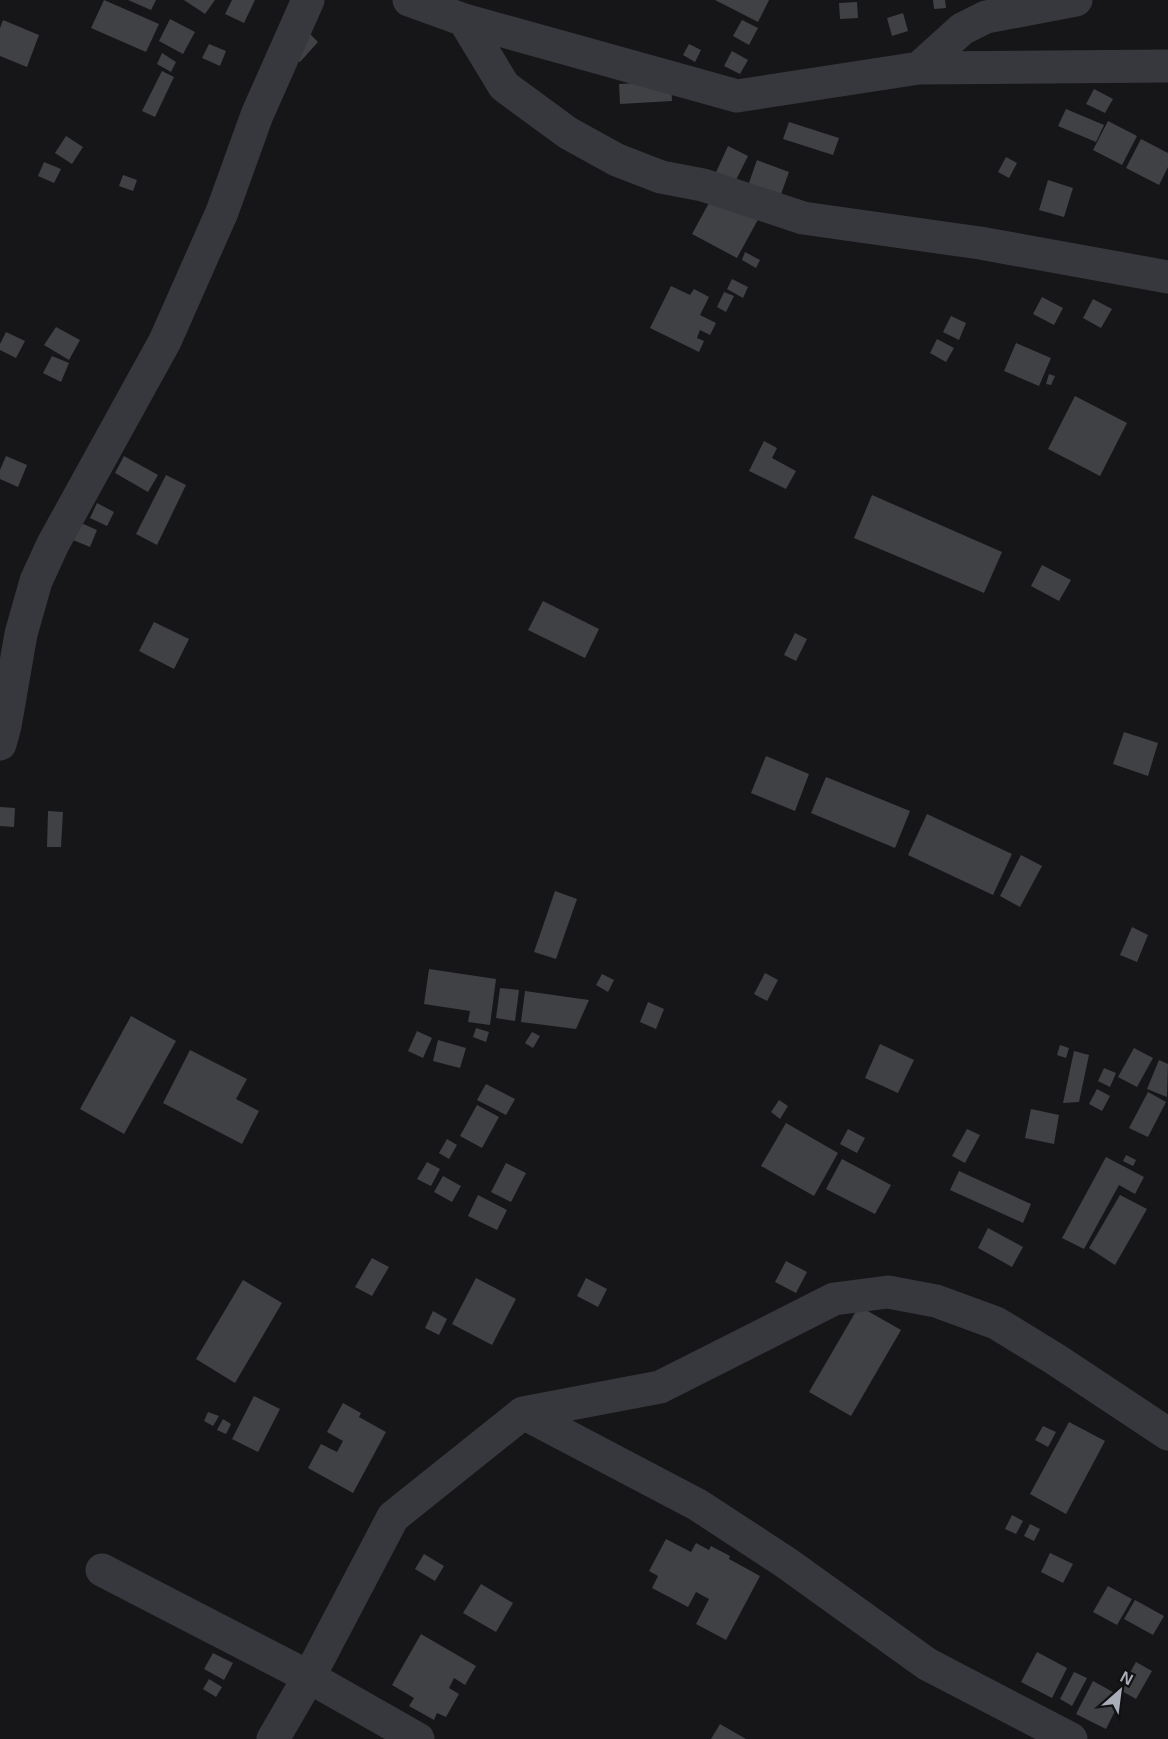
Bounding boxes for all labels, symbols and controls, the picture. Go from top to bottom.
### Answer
north arrow [1090,1661,1150,1721]
text: N [1118,1668,1136,1688]

